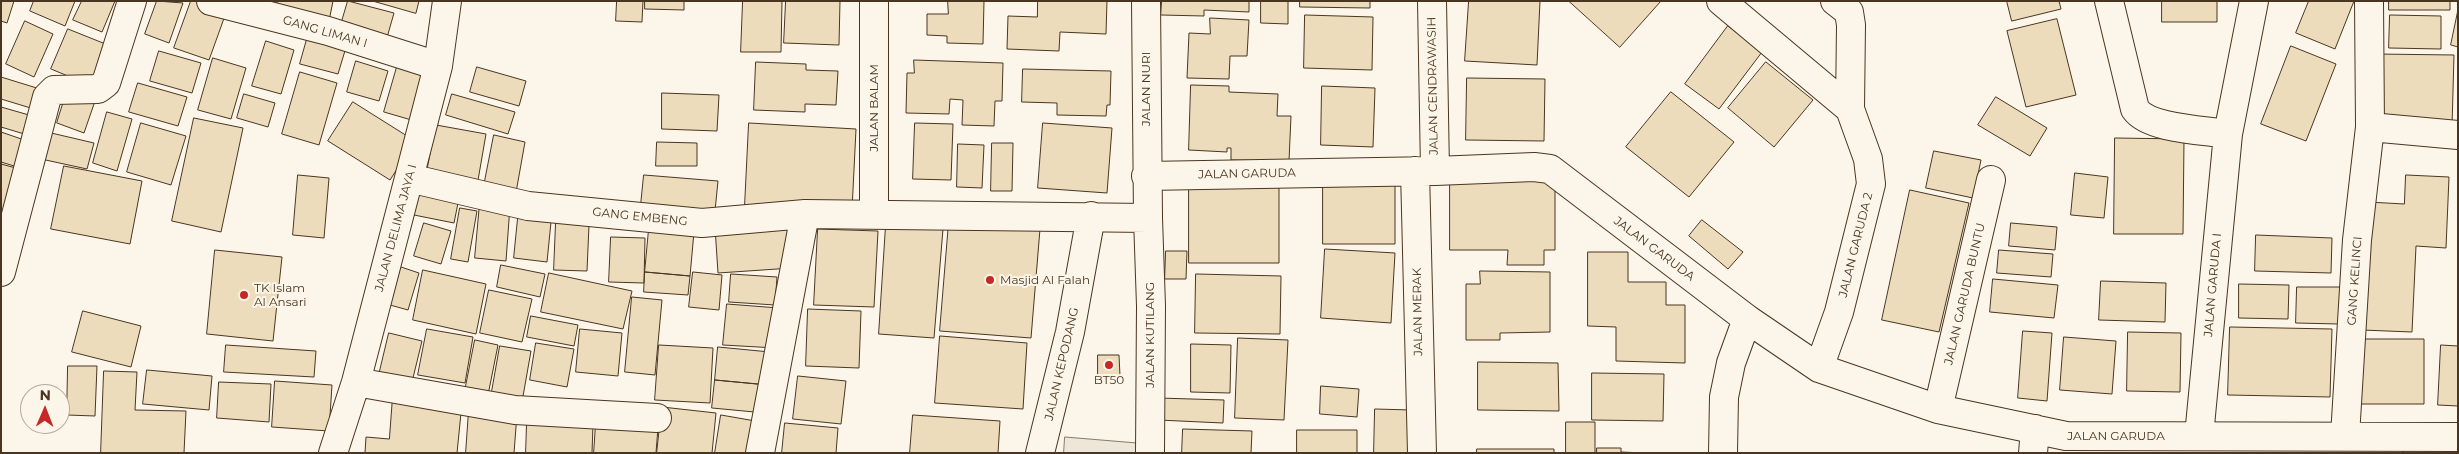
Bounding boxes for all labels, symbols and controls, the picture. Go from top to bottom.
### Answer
street label: GANG LIMAN I [281,13,369,51]
street label: JALAN CENDRAWASIH [1425,17,1441,155]
street label: JALAN NURI [1139,52,1153,126]
street label: JALAN BALAM [867,64,881,152]
street label: JALAN DELIMA JAYA I [372,163,420,293]
street label: JALAN GARUDA [1198,166,1296,182]
street label: JALAN GARUDA 2 [1836,191,1876,299]
street label: GANG EMBENG [592,205,688,229]
street label: JALAN GARUDA [1611,214,1697,284]
street label: JALAN GARUDA BUNTU [1942,222,1988,366]
street label: JALAN GARUDA I [2201,232,2225,338]
street label: GANG KELINCI [2345,236,2365,326]
street label: JALAN MERAK [1410,268,1426,356]
place label: Masjid Al Falah [1000,273,1090,287]
marker: Masjid Al Falah [984,274,996,286]
place label: TK Islam Al Ansari [254,281,307,309]
street label: JALAN KUTILANG [1143,282,1157,388]
marker: TK Islam Al Ansari [238,289,250,301]
street label: JALAN KEPODANG [1042,306,1082,422]
marker: BT50 [1103,359,1115,371]
place label: BT50 [1094,373,1124,387]
north arrow [20,384,70,434]
text: N [39,386,51,404]
street label: JALAN GARUDA [2067,429,2165,443]

